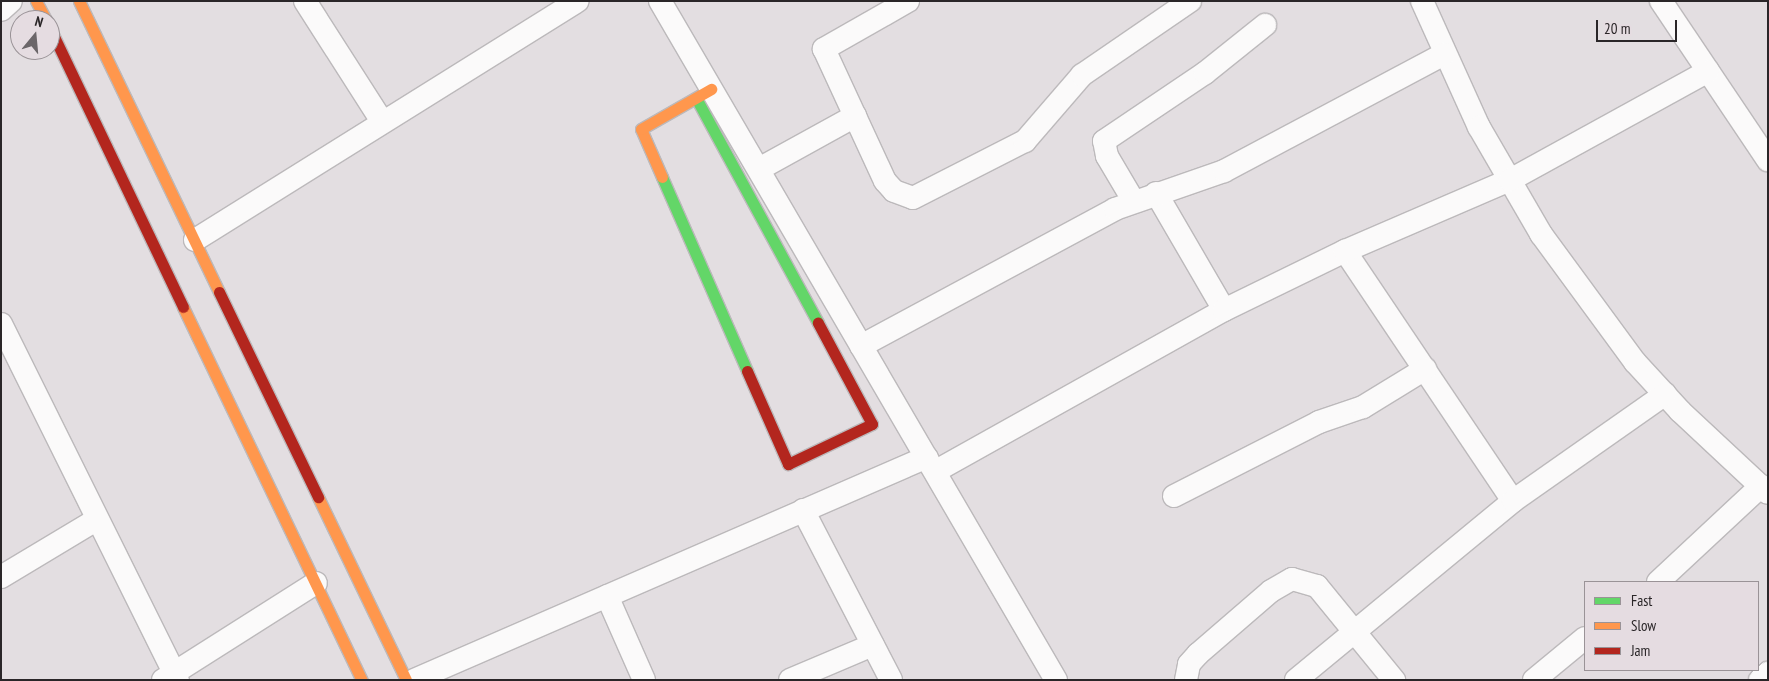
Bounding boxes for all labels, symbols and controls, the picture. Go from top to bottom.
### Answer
north arrow [10,10,60,60]
scale bar [1599,10,1680,42]
text: N [33,12,45,31]
text: 20 m [1604,19,1630,38]
legend [1584,581,1759,671]
text: Fast [1631,591,1652,610]
text: Slow [1631,616,1656,635]
text: Jam [1631,641,1650,660]

